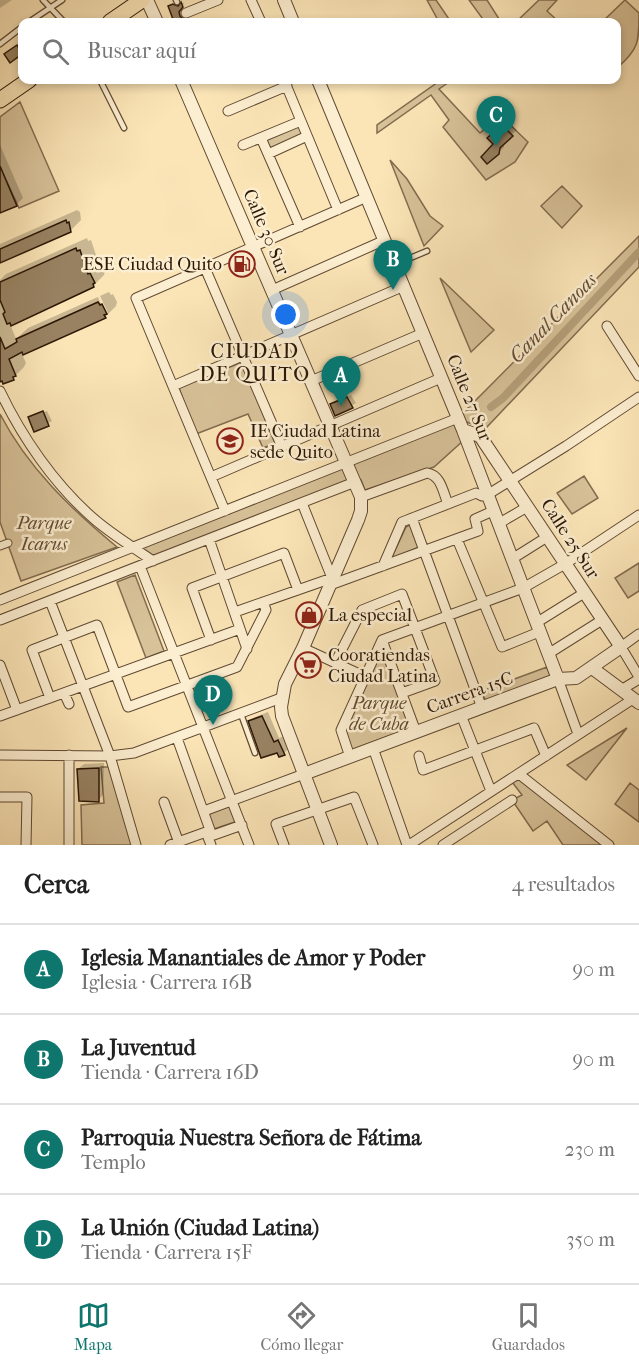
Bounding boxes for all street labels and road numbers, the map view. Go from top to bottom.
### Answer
street label: Calle 30 Sur [239,186,294,278]
street label: Calle 27 Sur [442,351,496,445]
street label: Calle 25 Sur [536,495,604,583]
street label: Carrera 15C [424,668,516,718]

